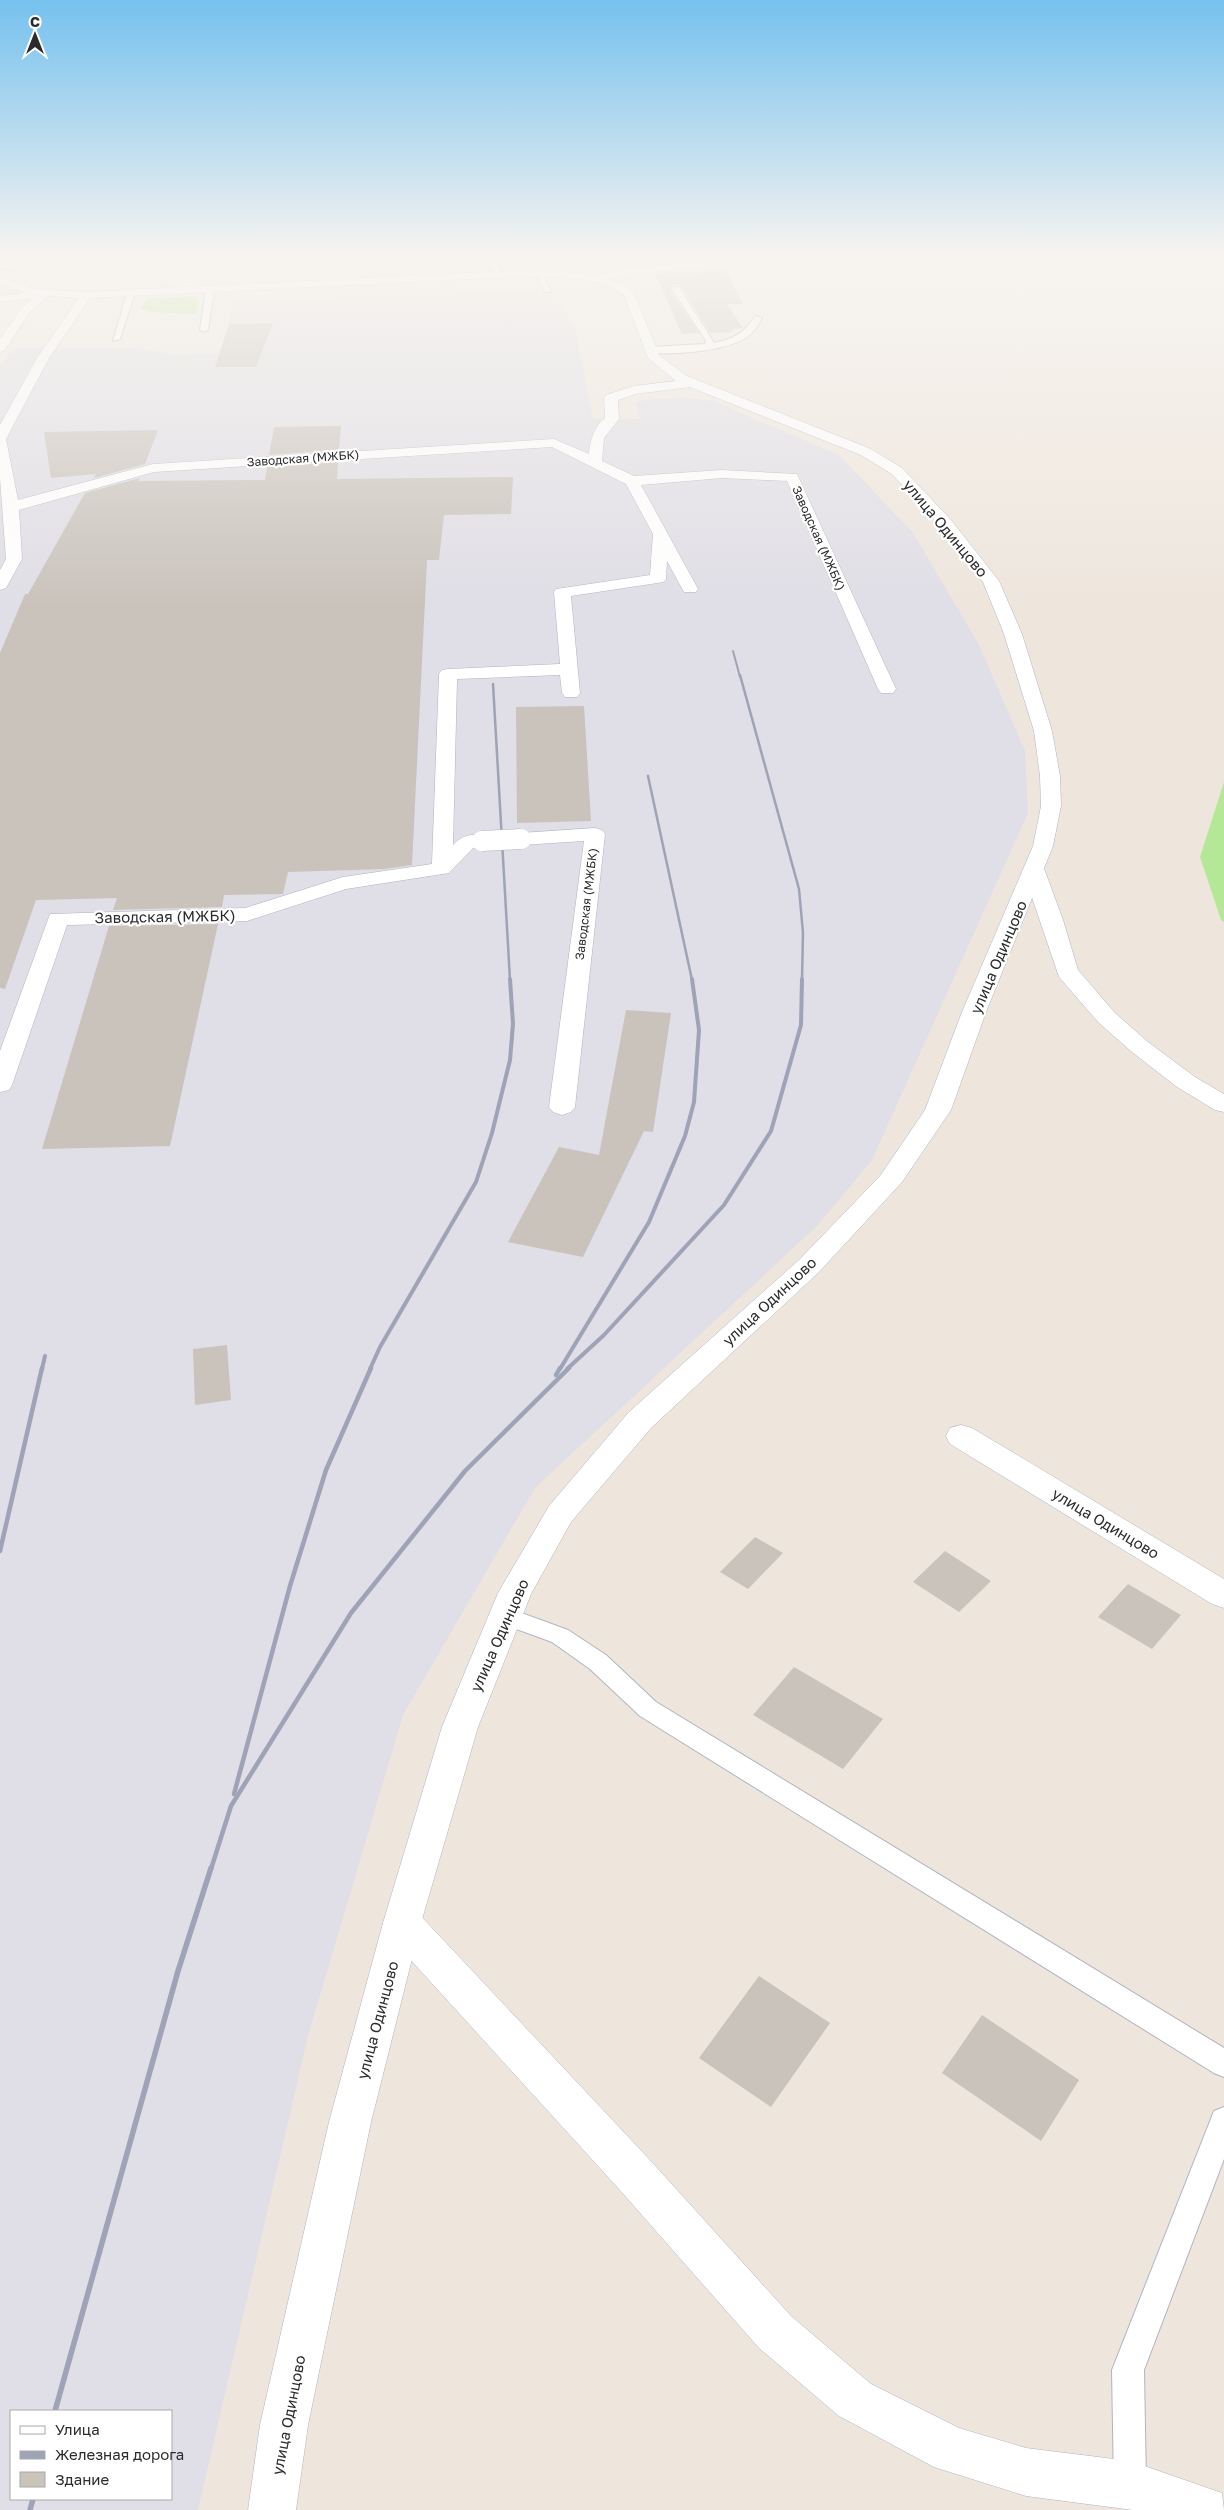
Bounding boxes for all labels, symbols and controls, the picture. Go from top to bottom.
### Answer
north arrow [10,10,60,60]
text: С [30,13,40,30]
street label: Заводская (МЖБК) [246,447,360,469]
street label: улица Одинцово [900,476,992,580]
street label: Заводская (МЖБК) [789,483,849,593]
street label: Заводская (МЖБК) [572,847,600,961]
street label: улица Одинцово [966,898,1030,1016]
street label: Заводская (МЖБК) [94,906,236,926]
street label: улица Одинцово [718,1253,820,1349]
street label: улица Одинцово [1049,1484,1163,1562]
street label: улица Одинцово [466,1576,532,1694]
street label: улица Одинцово [353,1959,401,2081]
street label: улица Одинцово [268,2354,308,2476]
legend [10,2410,172,2500]
text: Улица [55,2420,100,2438]
text: Железная дорога [55,2445,184,2463]
text: Здание [55,2470,109,2488]

